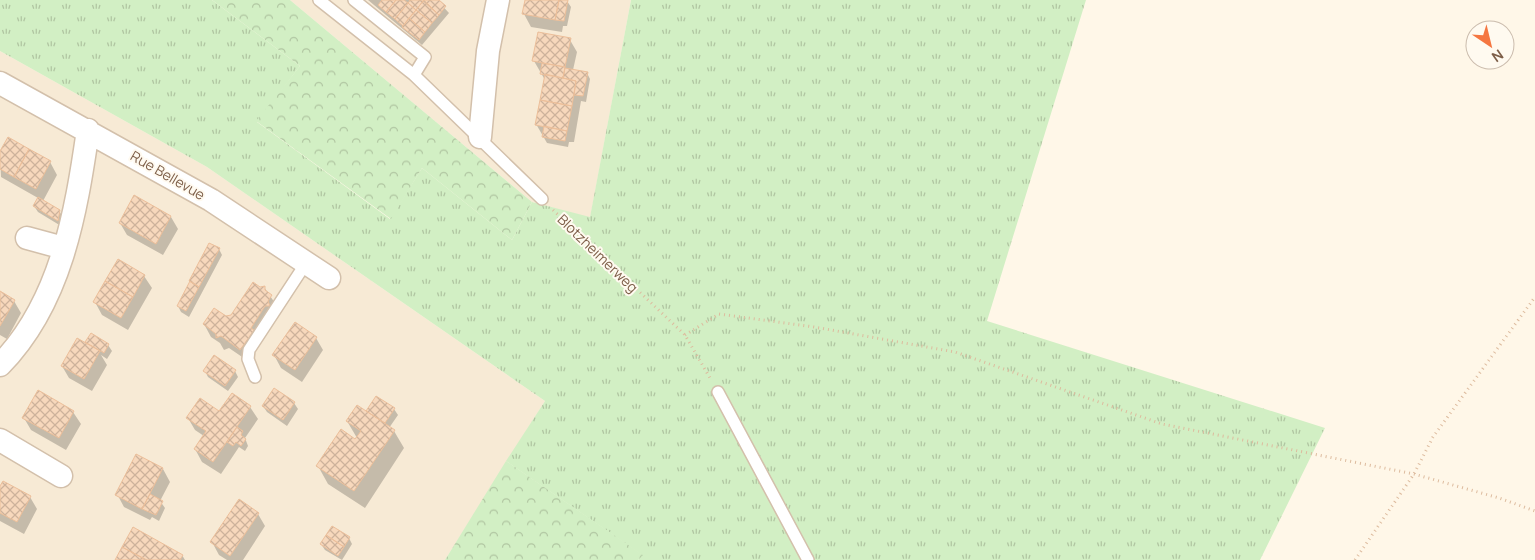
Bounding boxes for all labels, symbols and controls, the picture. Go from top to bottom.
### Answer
north arrow [1465,20,1515,70]
text: N [1488,45,1507,67]
street label: Rue Bellevue [127,146,209,204]
street label: Blotzheimerweg [554,210,642,296]

